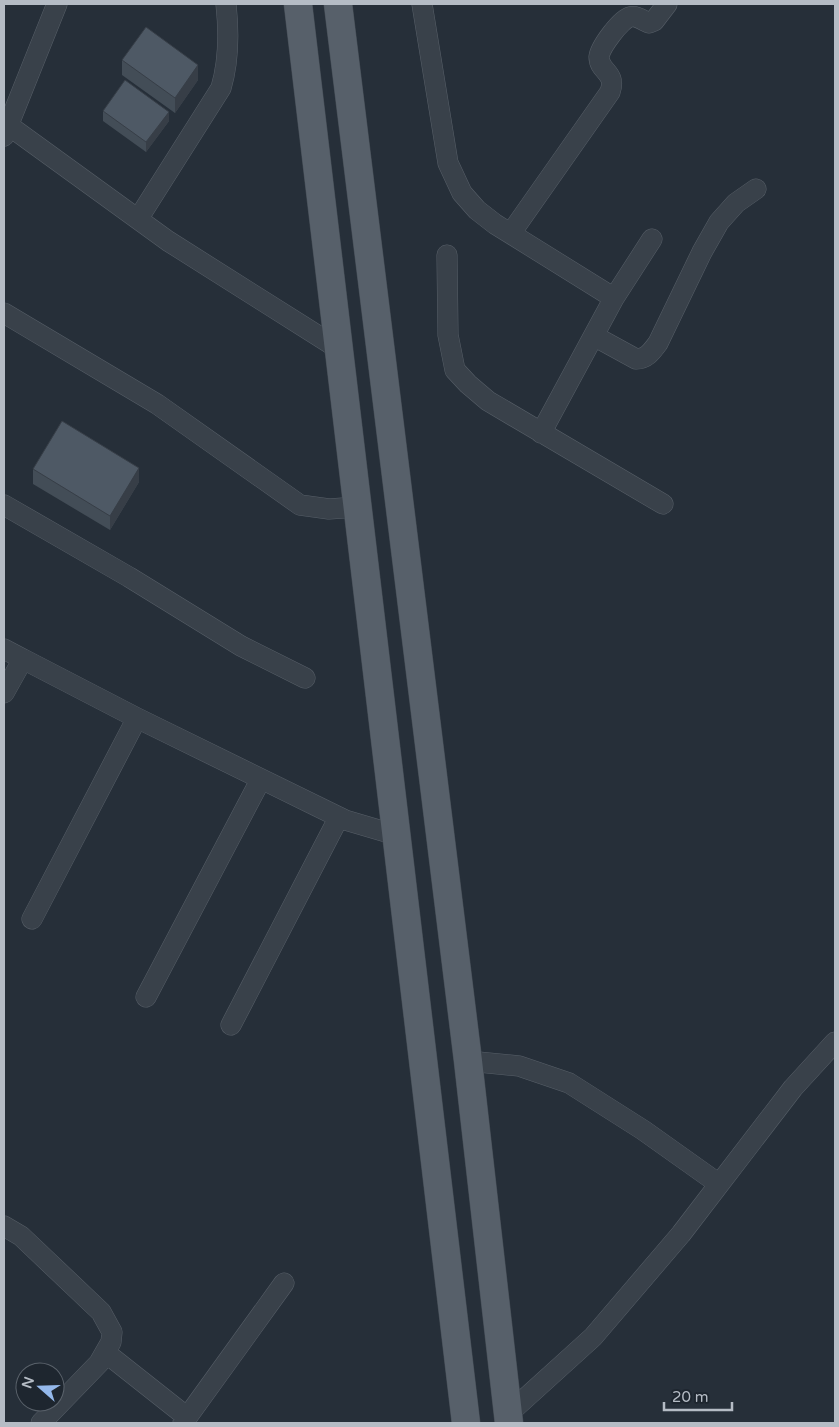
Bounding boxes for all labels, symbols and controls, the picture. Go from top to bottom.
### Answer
north arrow [15,1362,65,1412]
text: N [18,1375,38,1391]
scale bar [664,1380,732,1412]
text: 20 m [672,1388,709,1406]

